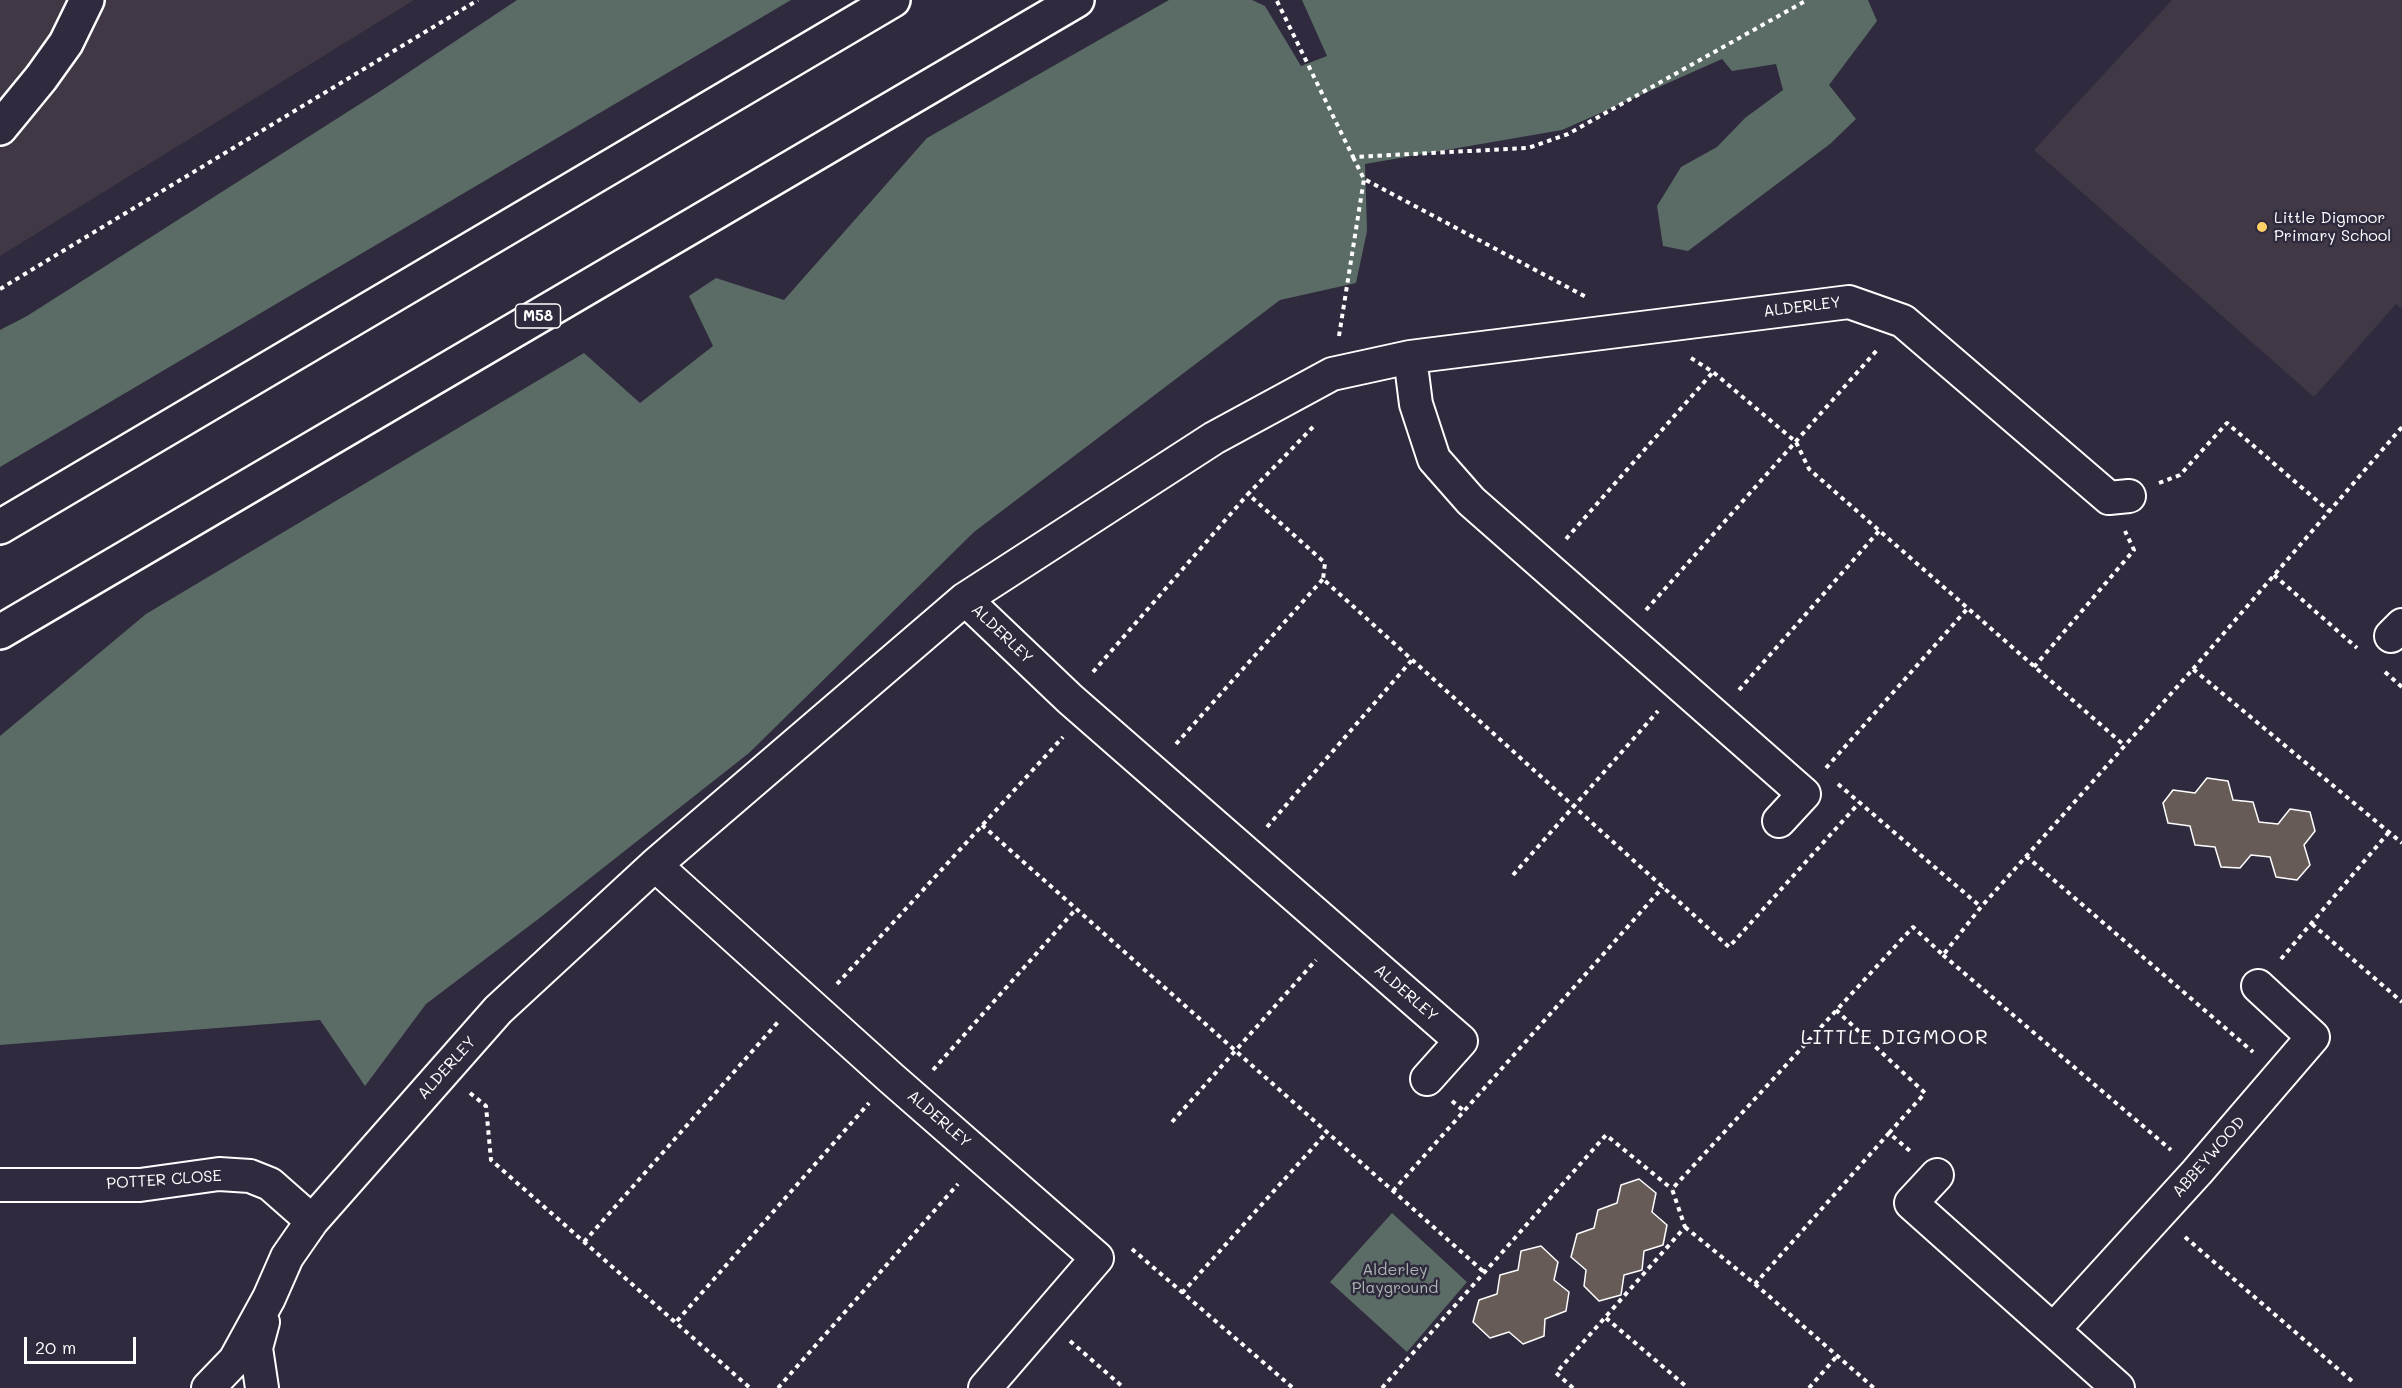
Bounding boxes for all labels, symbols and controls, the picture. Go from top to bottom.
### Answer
place label: Little Digmoor Primary School [2274,208,2391,246]
marker: Little Digmoor Primary School [2255,220,2269,234]
street label: ALDERLEY [1762,293,1842,321]
road number: M58 [516,304,560,328]
street label: ALDERLEY [967,600,1037,668]
street label: ALDERLEY [1370,960,1442,1026]
district label: LITTLE DIGMOOR [1801,1026,1989,1050]
street label: ALDERLEY [414,1033,480,1103]
street label: ALDERLEY [903,1086,975,1152]
street label: ABBEYWOOD [2169,1113,2249,1201]
street label: POTTER CLOSE [106,1166,222,1194]
park label: Alderley Playground [1352,1260,1438,1298]
scale bar [27,1325,140,1363]
text: 20 m [35,1335,76,1359]

